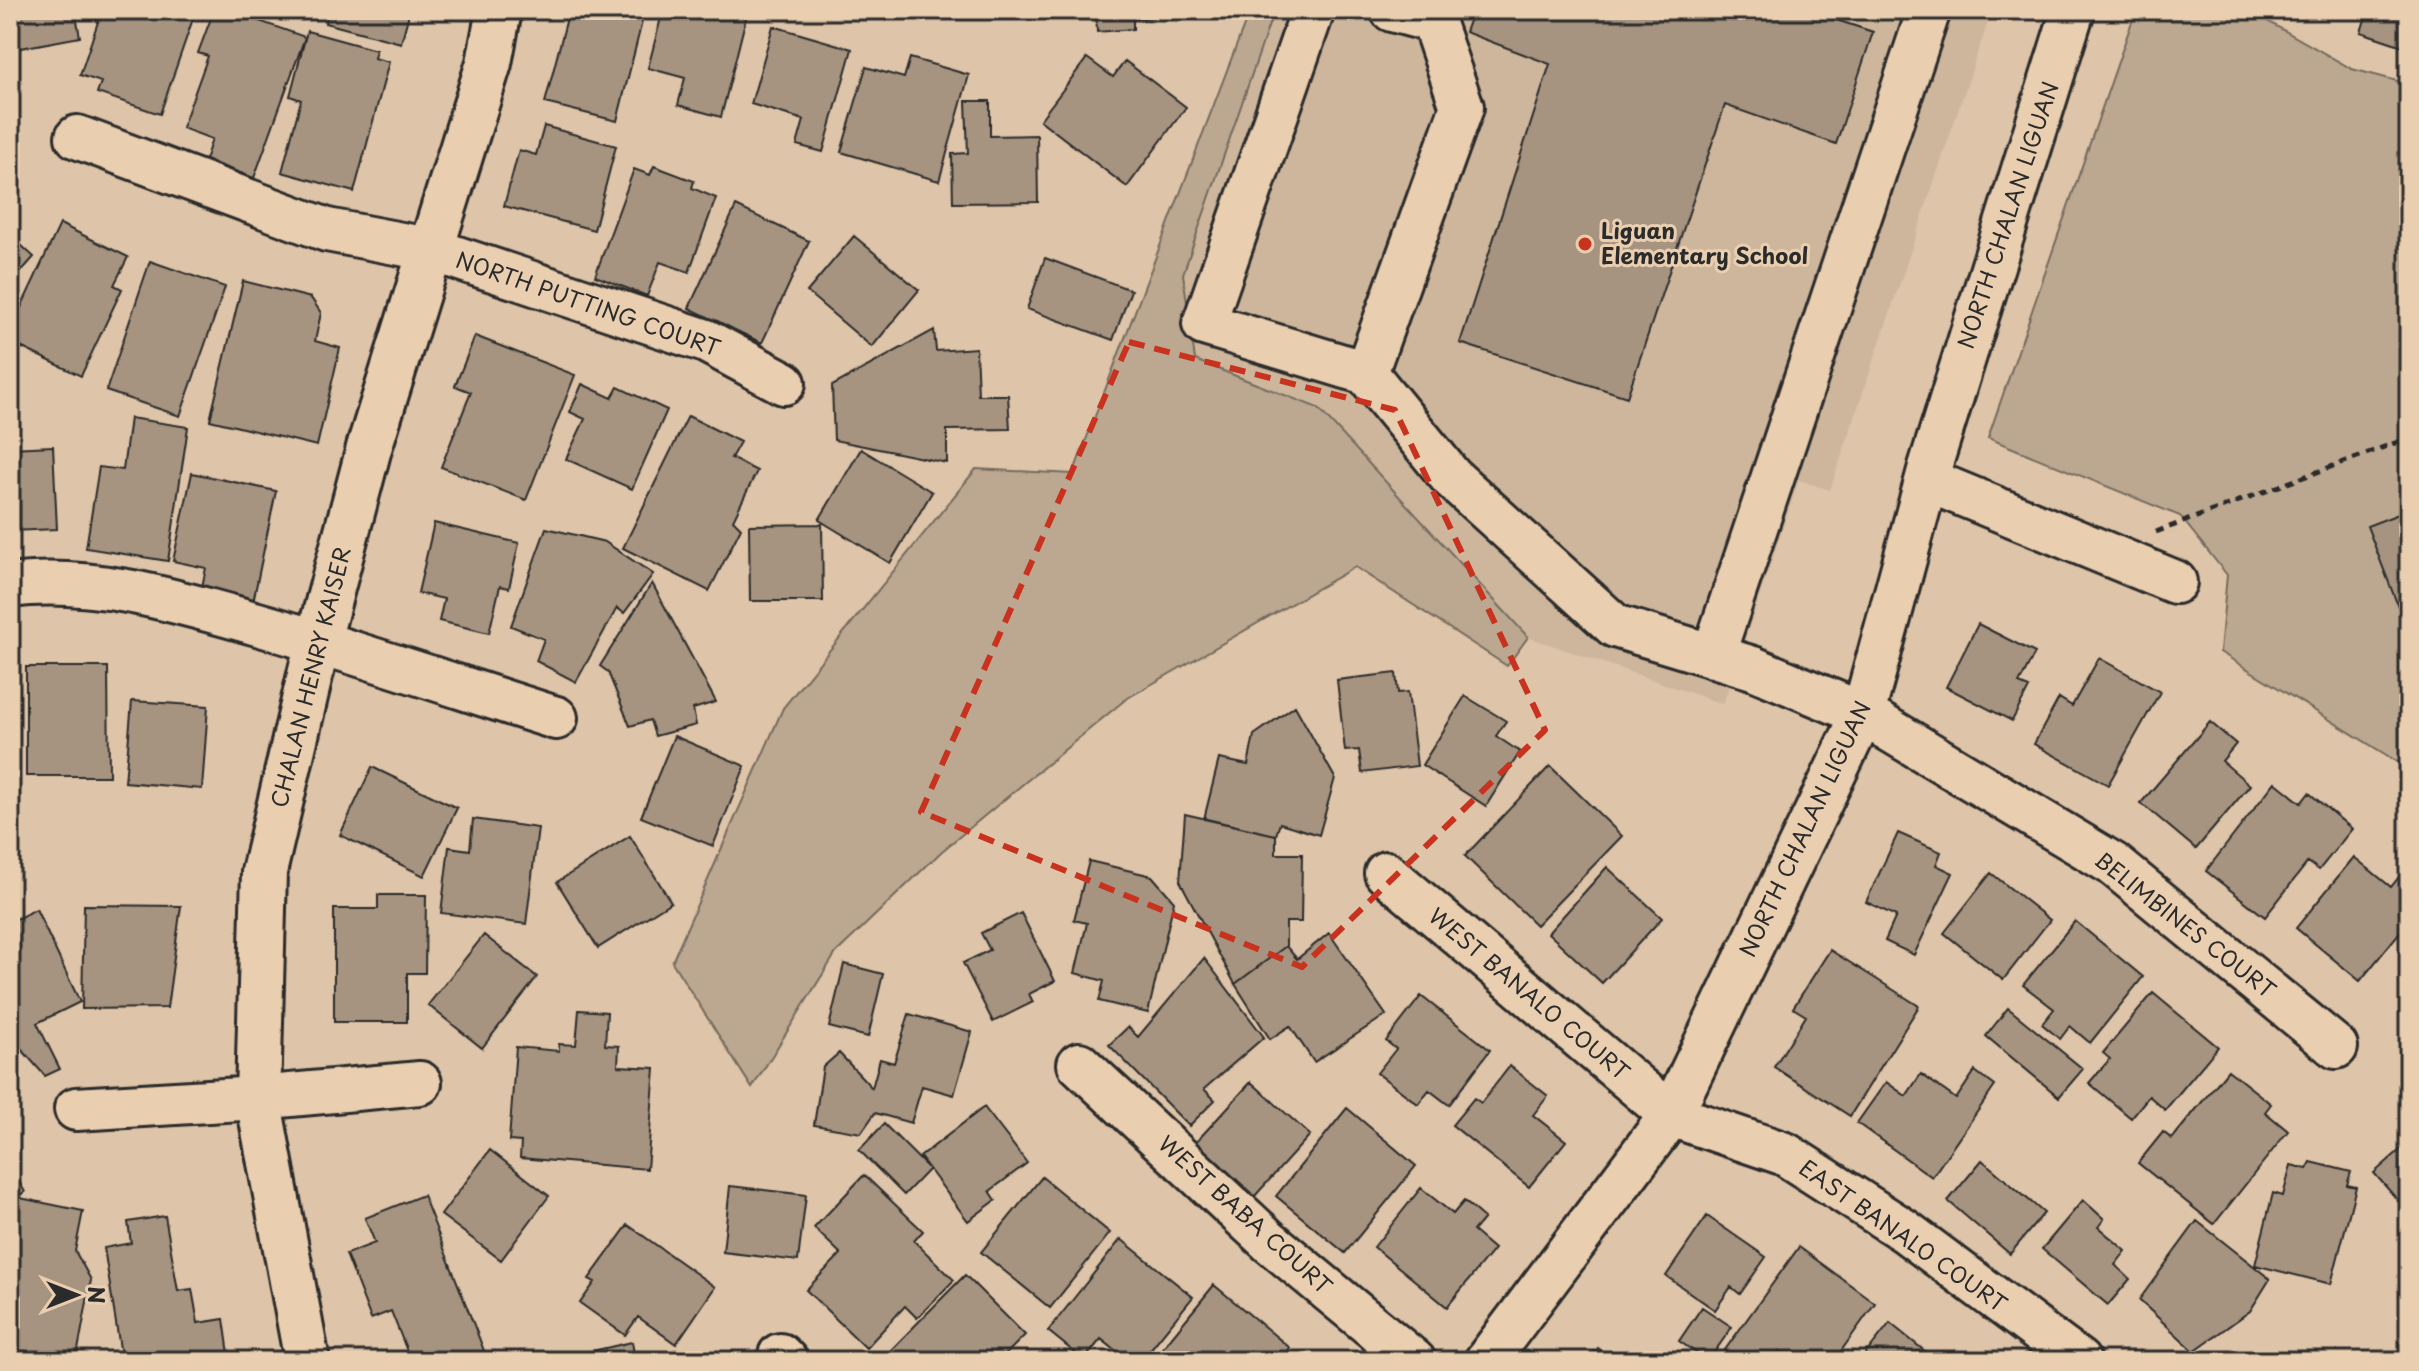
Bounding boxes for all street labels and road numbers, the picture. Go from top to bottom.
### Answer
street label: NORTH CHALAN LIGUAN [1948,77,2065,352]
street label: NORTH PUTTING COURT [452,242,725,363]
street label: CHALAN HENRY KAISER [261,543,358,811]
street label: NORTH CHALAN LIGUAN [1730,695,1878,962]
street label: BELIMBINES COURT [2088,843,2284,1005]
street label: WEST BANALO COURT [1422,899,1638,1087]
street label: WEST BABA COURT [1152,1127,1340,1301]
street label: EAST BANALO COURT [1793,1150,2015,1319]

